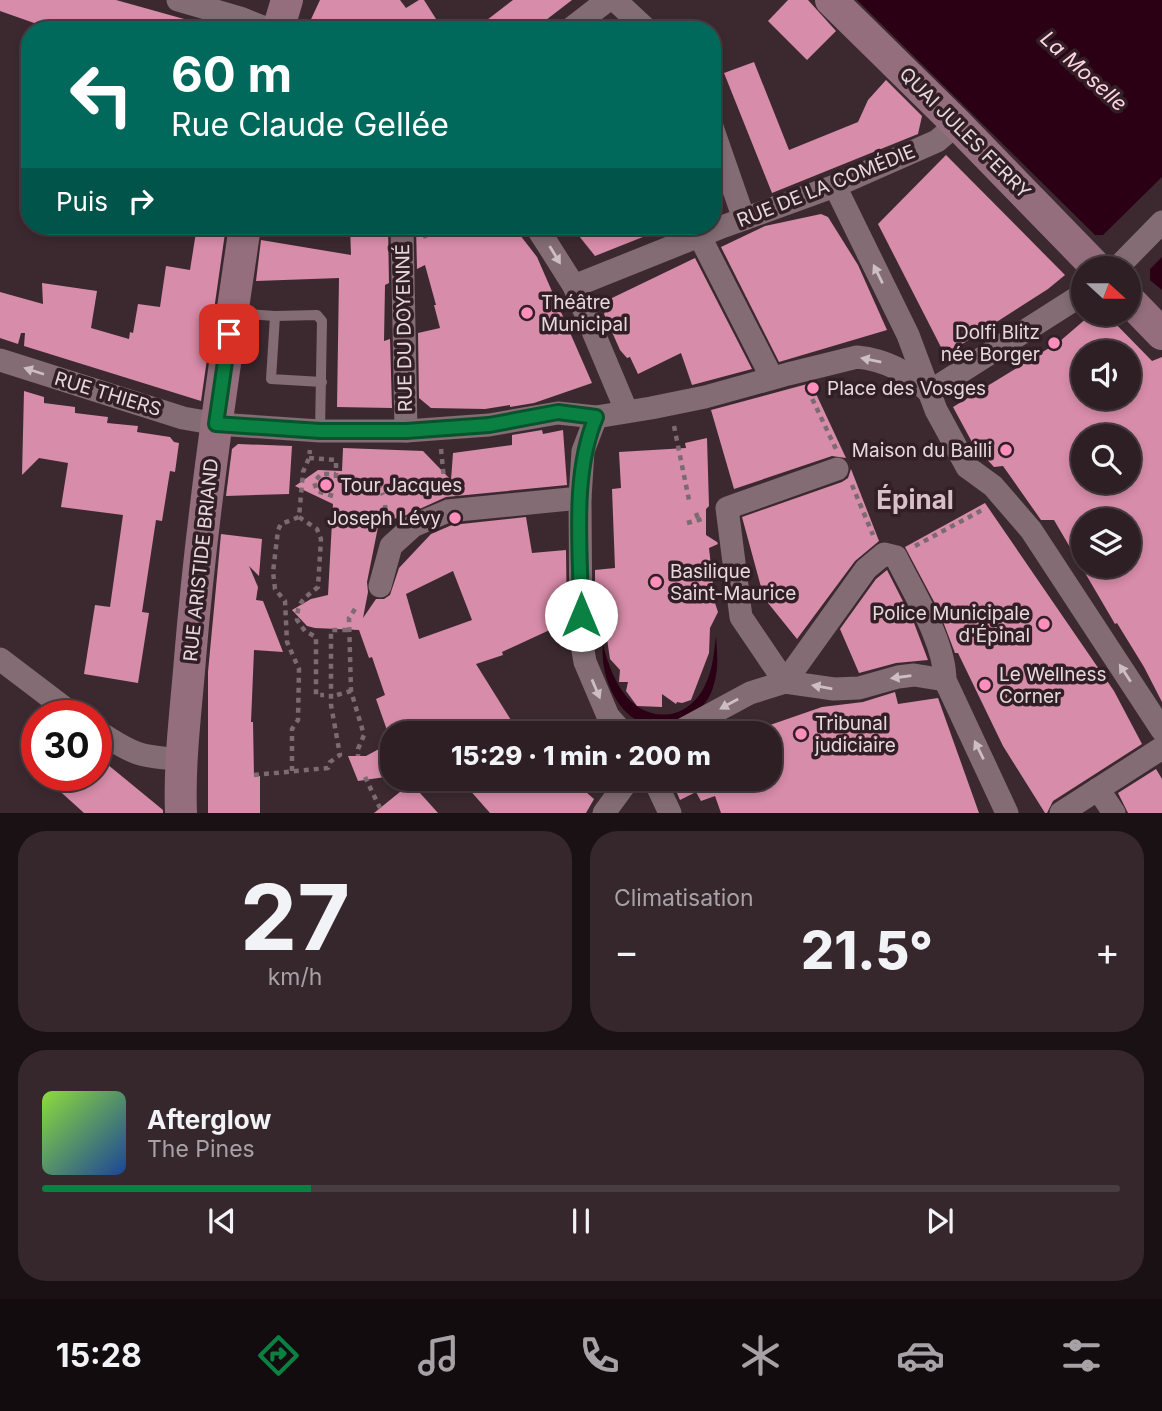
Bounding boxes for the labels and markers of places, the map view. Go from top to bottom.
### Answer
place label: Théâtre Municipal [541,291,628,336]
pin [199,304,259,364]
marker: Théâtre Municipal [519,305,535,321]
place label: Dolfi Blitz née Borger [941,321,1040,366]
marker: Dolfi Blitz née Borger [1046,335,1062,351]
place label: Place des Vosges [827,377,986,400]
marker: Place des Vosges [805,380,821,396]
place label: Maison du Bailli [852,439,992,462]
marker: Maison du Bailli [998,442,1014,458]
place label: Tour Jacques [340,474,462,497]
marker: Tour Jacques [318,477,334,493]
place label: Joseph Lévy [327,507,441,530]
marker: Joseph Lévy [447,510,463,526]
place label: Basilique Saint-Maurice [670,560,796,605]
marker: Basilique Saint-Maurice [648,574,664,590]
place label: Police Municipale d'Épinal [872,602,1030,647]
marker: Police Municipale d'Épinal [1036,616,1052,632]
place label: Le Wellness Corner [999,663,1107,708]
marker: Le Wellness Corner [977,677,993,693]
place label: Tribunal judiciaire [814,712,896,757]
marker: Tribunal judiciaire [793,726,809,742]

